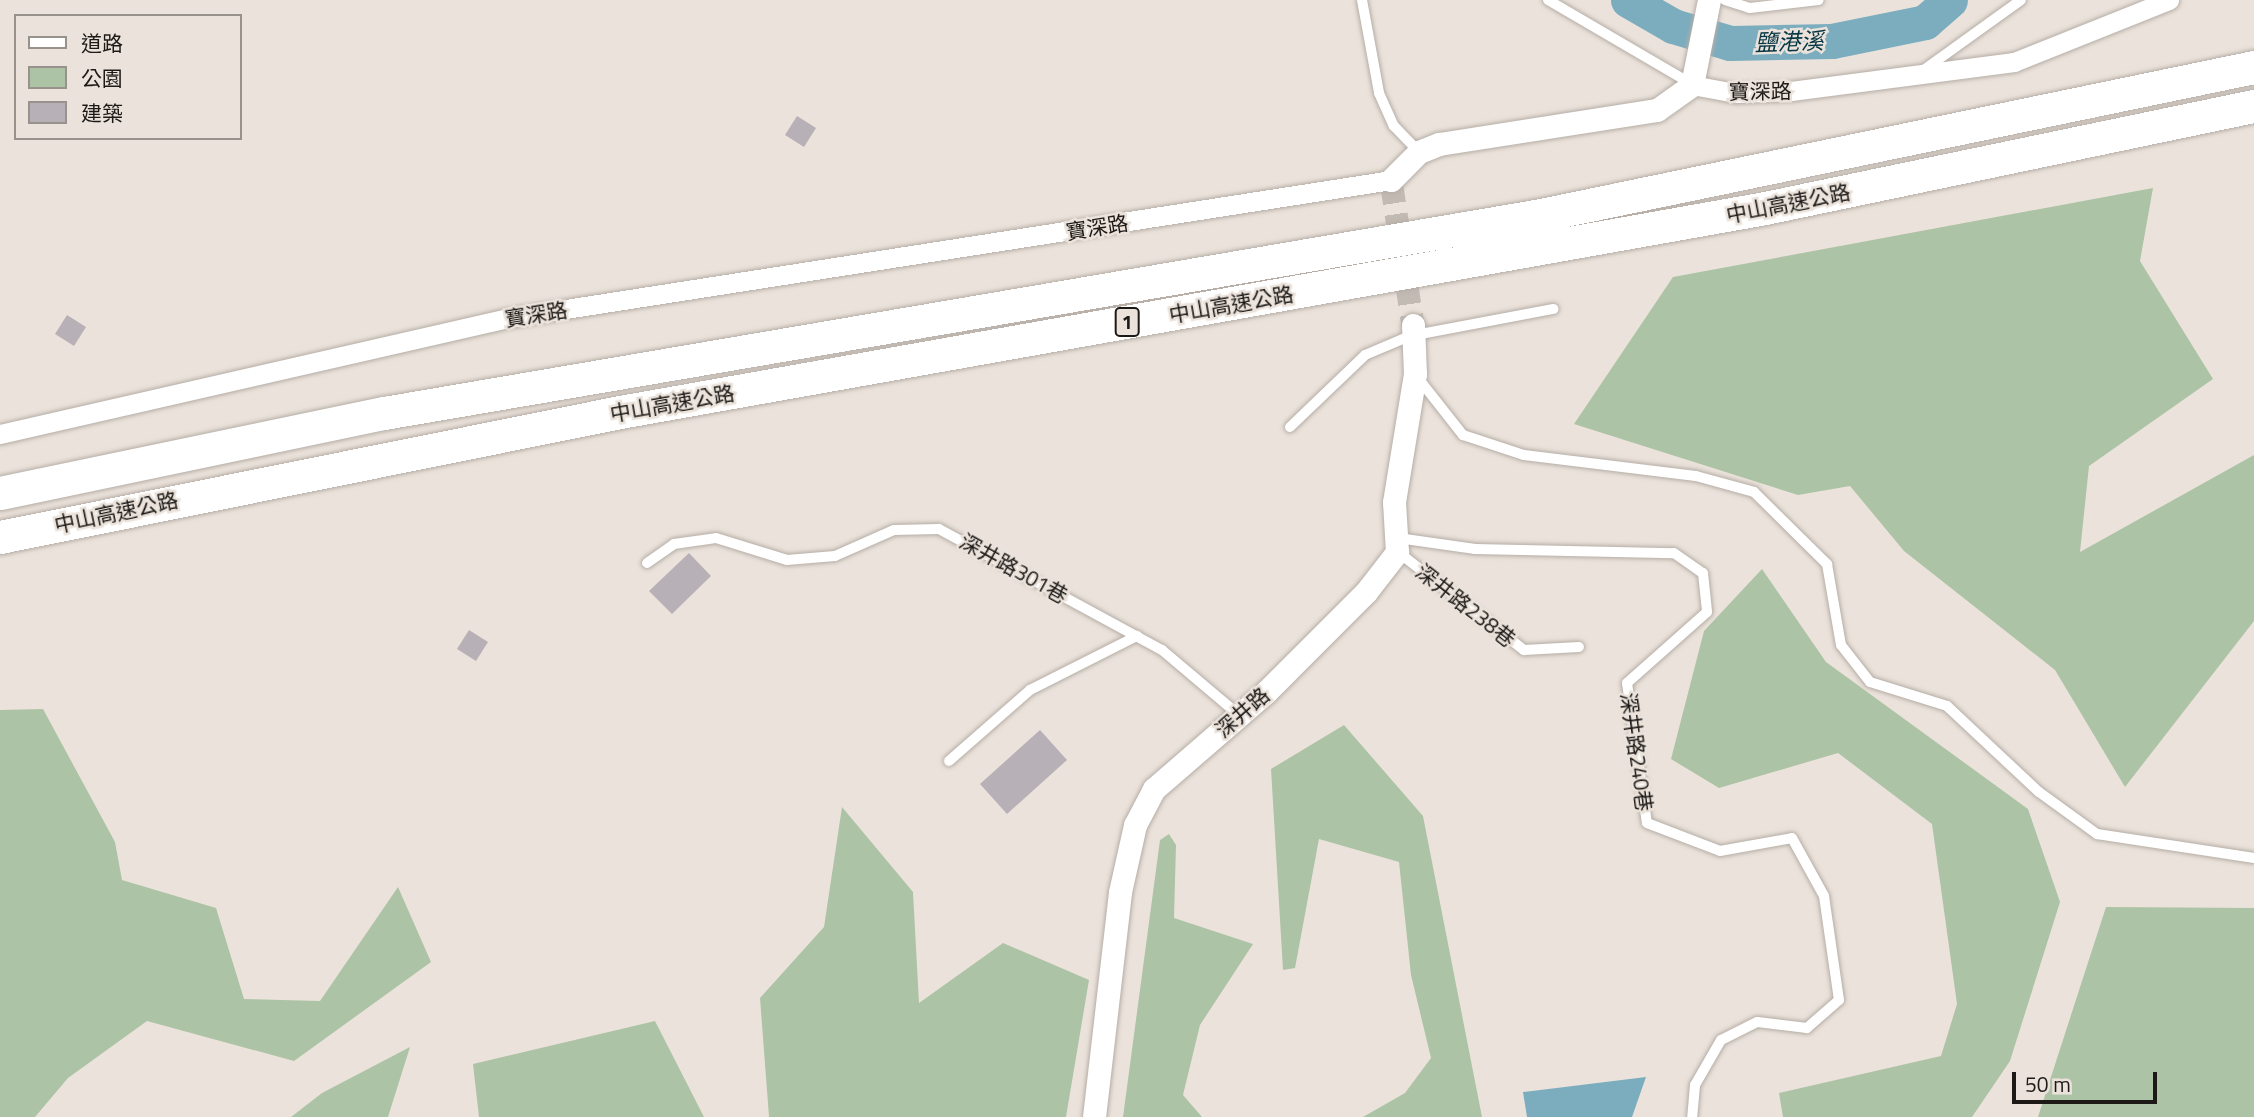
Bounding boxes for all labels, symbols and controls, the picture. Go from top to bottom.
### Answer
legend [14,14,242,140]
text: 道路 [81,27,123,59]
water label: 鹽港溪 [1754,27,1824,57]
text: 公園 [81,62,123,94]
street label: 寶深路 [1728,78,1792,104]
text: 建築 [81,97,123,129]
street label: 中山高速公路 [1724,179,1852,227]
street label: 寶深路 [1064,210,1130,244]
street label: 中山高速公路 [1167,281,1295,327]
street label: 寶深路 [503,297,569,331]
road number: 1 [1113,306,1141,338]
street label: 中山高速公路 [608,380,736,426]
street label: 中山高速公路 [52,487,180,537]
street label: 深井路301巷 [956,528,1072,608]
street label: 深井路238巷 [1411,558,1521,652]
street label: 深井路 [1210,682,1274,742]
street label: 深井路240巷 [1616,691,1658,813]
scale bar [2016,1058,2161,1102]
text: 50 m [2025,1068,2071,1100]

